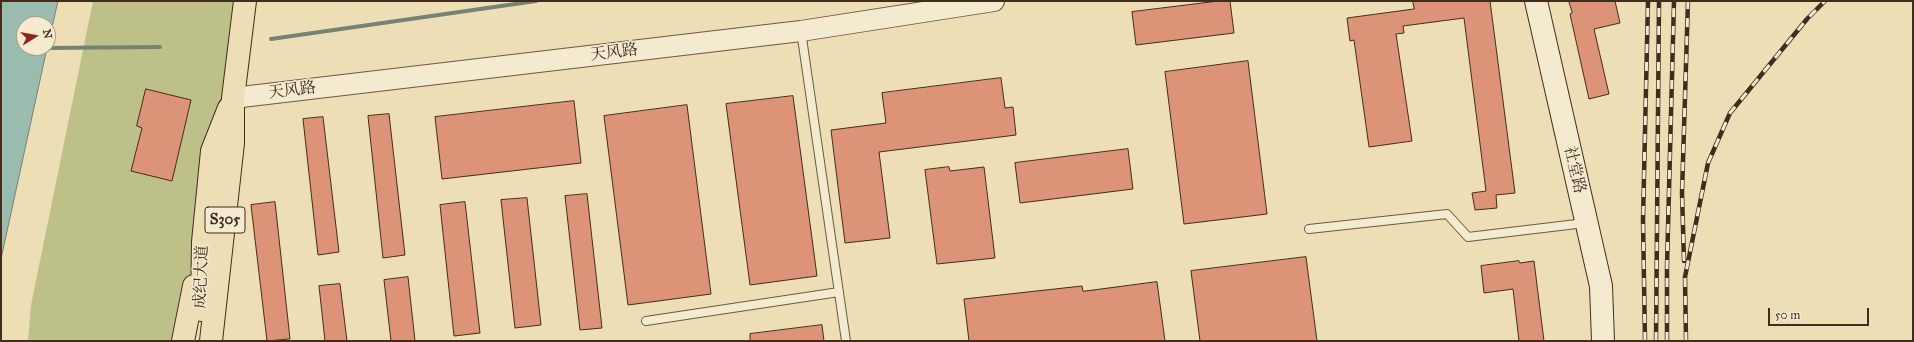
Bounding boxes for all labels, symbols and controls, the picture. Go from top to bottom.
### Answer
north arrow [16,16,56,56]
text: N [40,28,55,40]
street label: 天风路 [589,41,639,65]
street label: 天风路 [267,79,317,103]
street label: 社堂路 [1559,144,1589,196]
road number: S305 [205,207,245,233]
street label: 成纪大道 [191,245,213,309]
scale bar [1770,300,1871,326]
text: 50 m [1775,308,1800,322]

